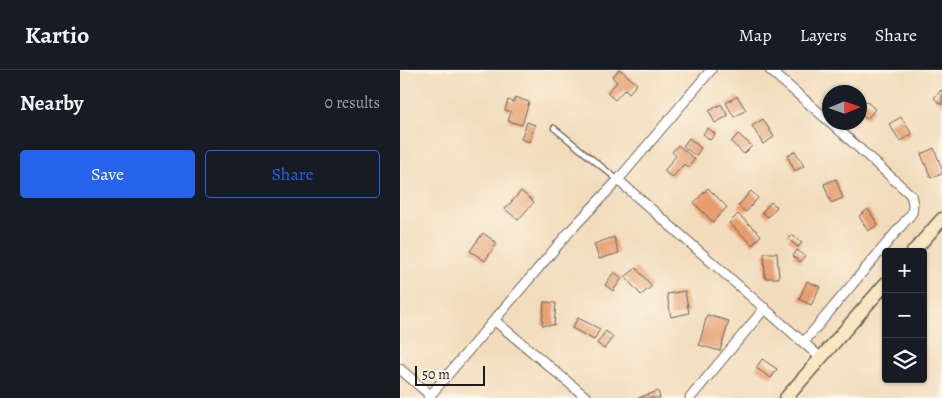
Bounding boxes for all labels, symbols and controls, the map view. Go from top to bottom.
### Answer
text: Kartio [25,19,89,51]
text: Map [739,23,772,47]
text: Layers [800,23,847,47]
text: Share [875,23,917,47]
north arrow [822,85,867,130]
text: Nearby [20,89,83,117]
text: 0 results [324,92,380,114]
button: Save [20,150,195,198]
button: Share [205,150,380,198]
map controls [882,248,927,383]
button: + [882,248,927,293]
button: − [882,293,927,338]
button: layers [882,338,927,383]
scale bar [415,363,485,386]
text: 50 m [422,365,450,384]

